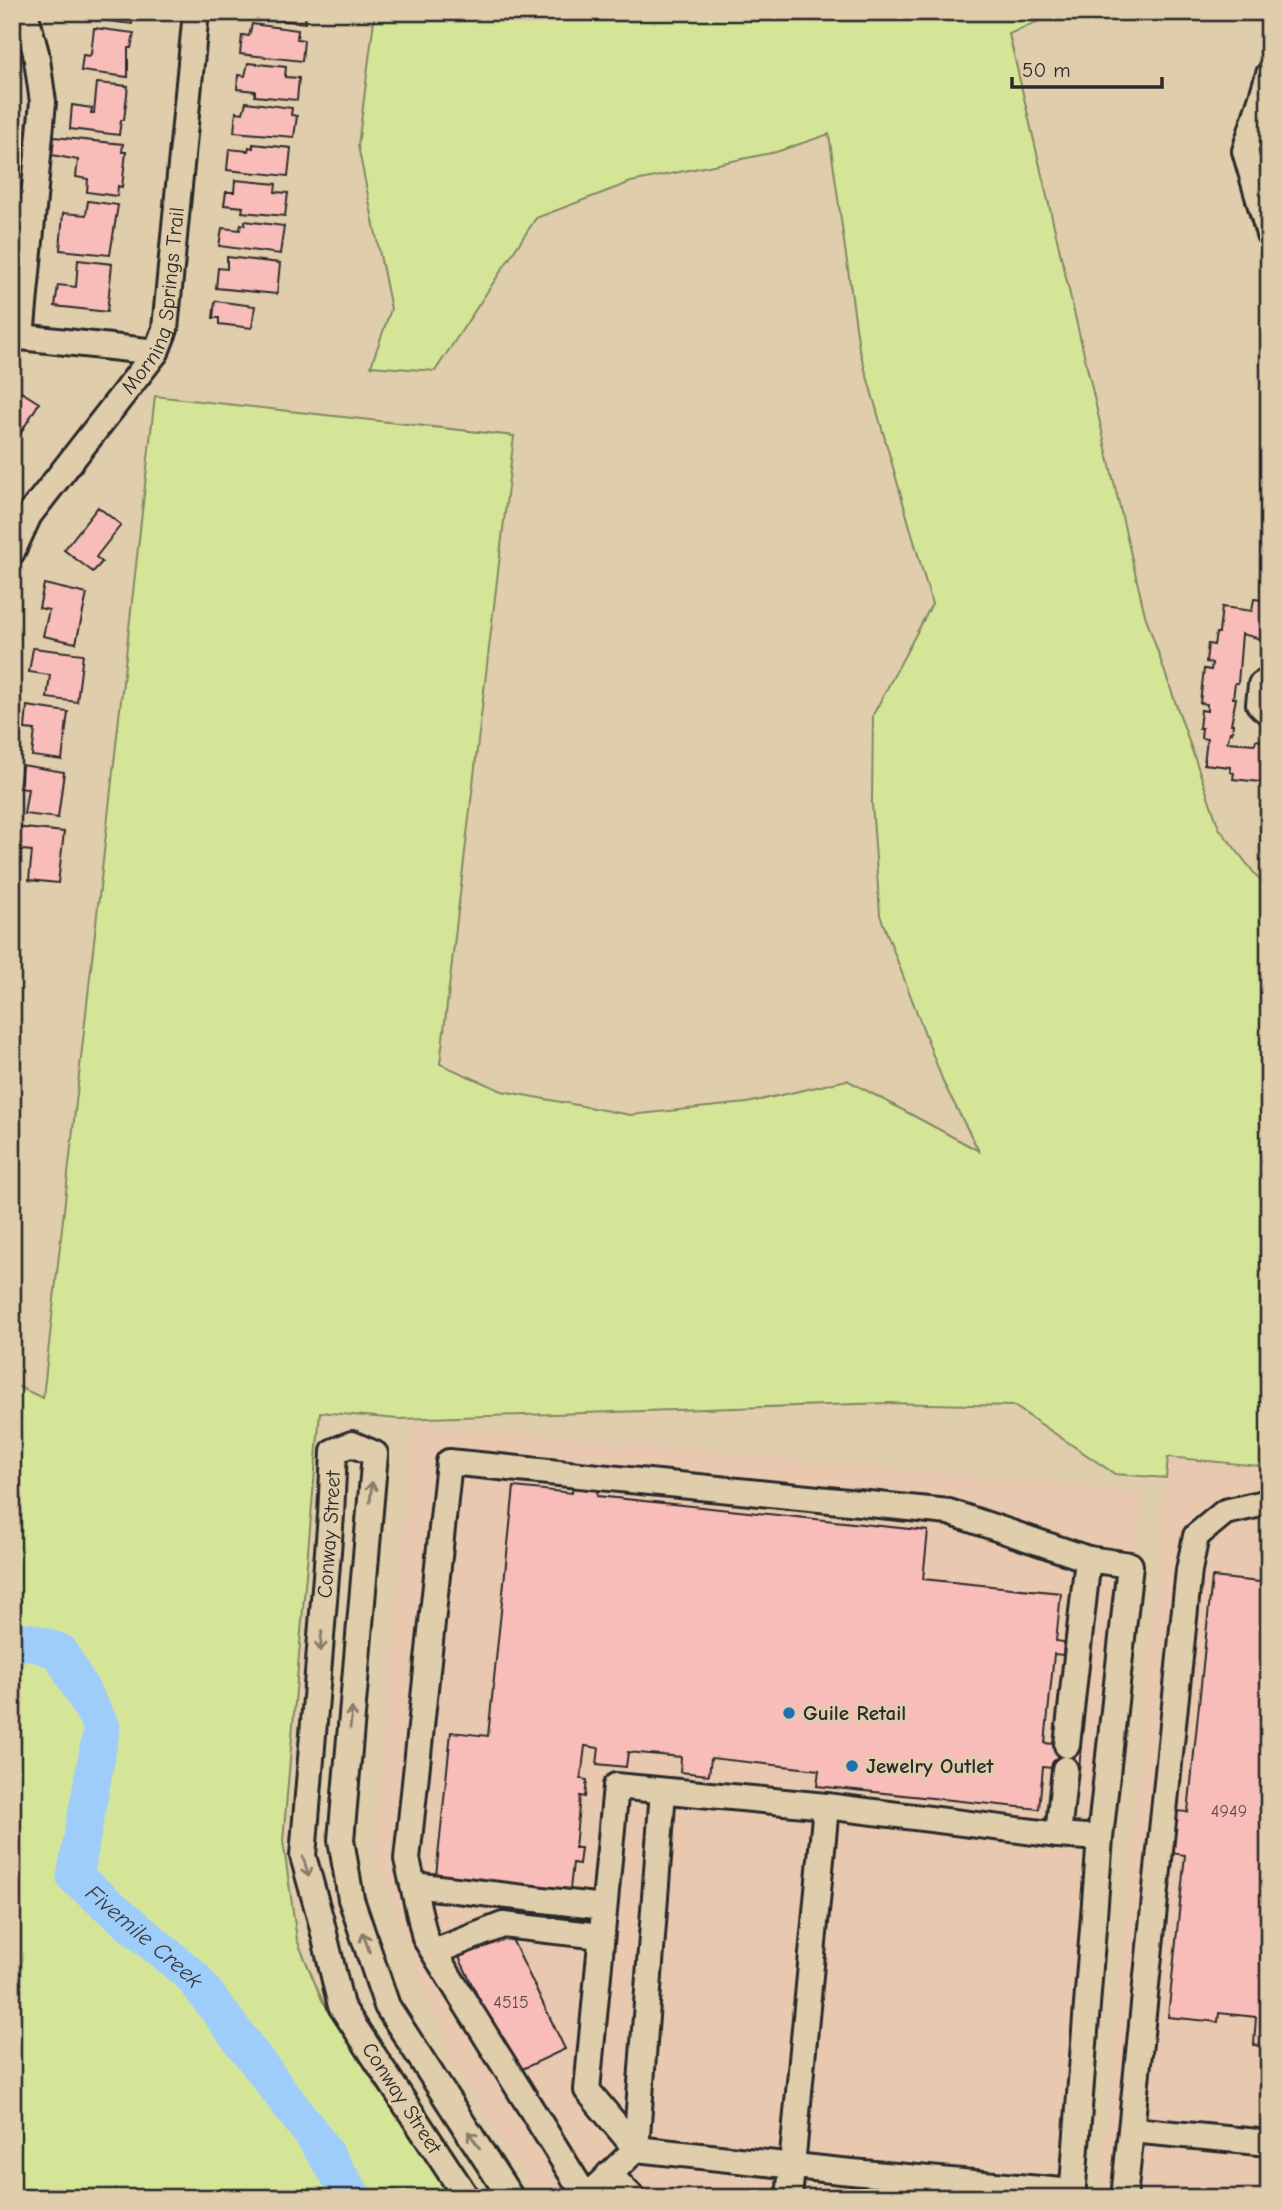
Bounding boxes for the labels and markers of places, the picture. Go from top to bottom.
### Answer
place label: Guile Retail [803,1701,906,1725]
marker: Guile Retail [781,1705,797,1721]
place label: Jewelry Outlet [866,1754,994,1778]
marker: Jewelry Outlet [844,1758,860,1774]

